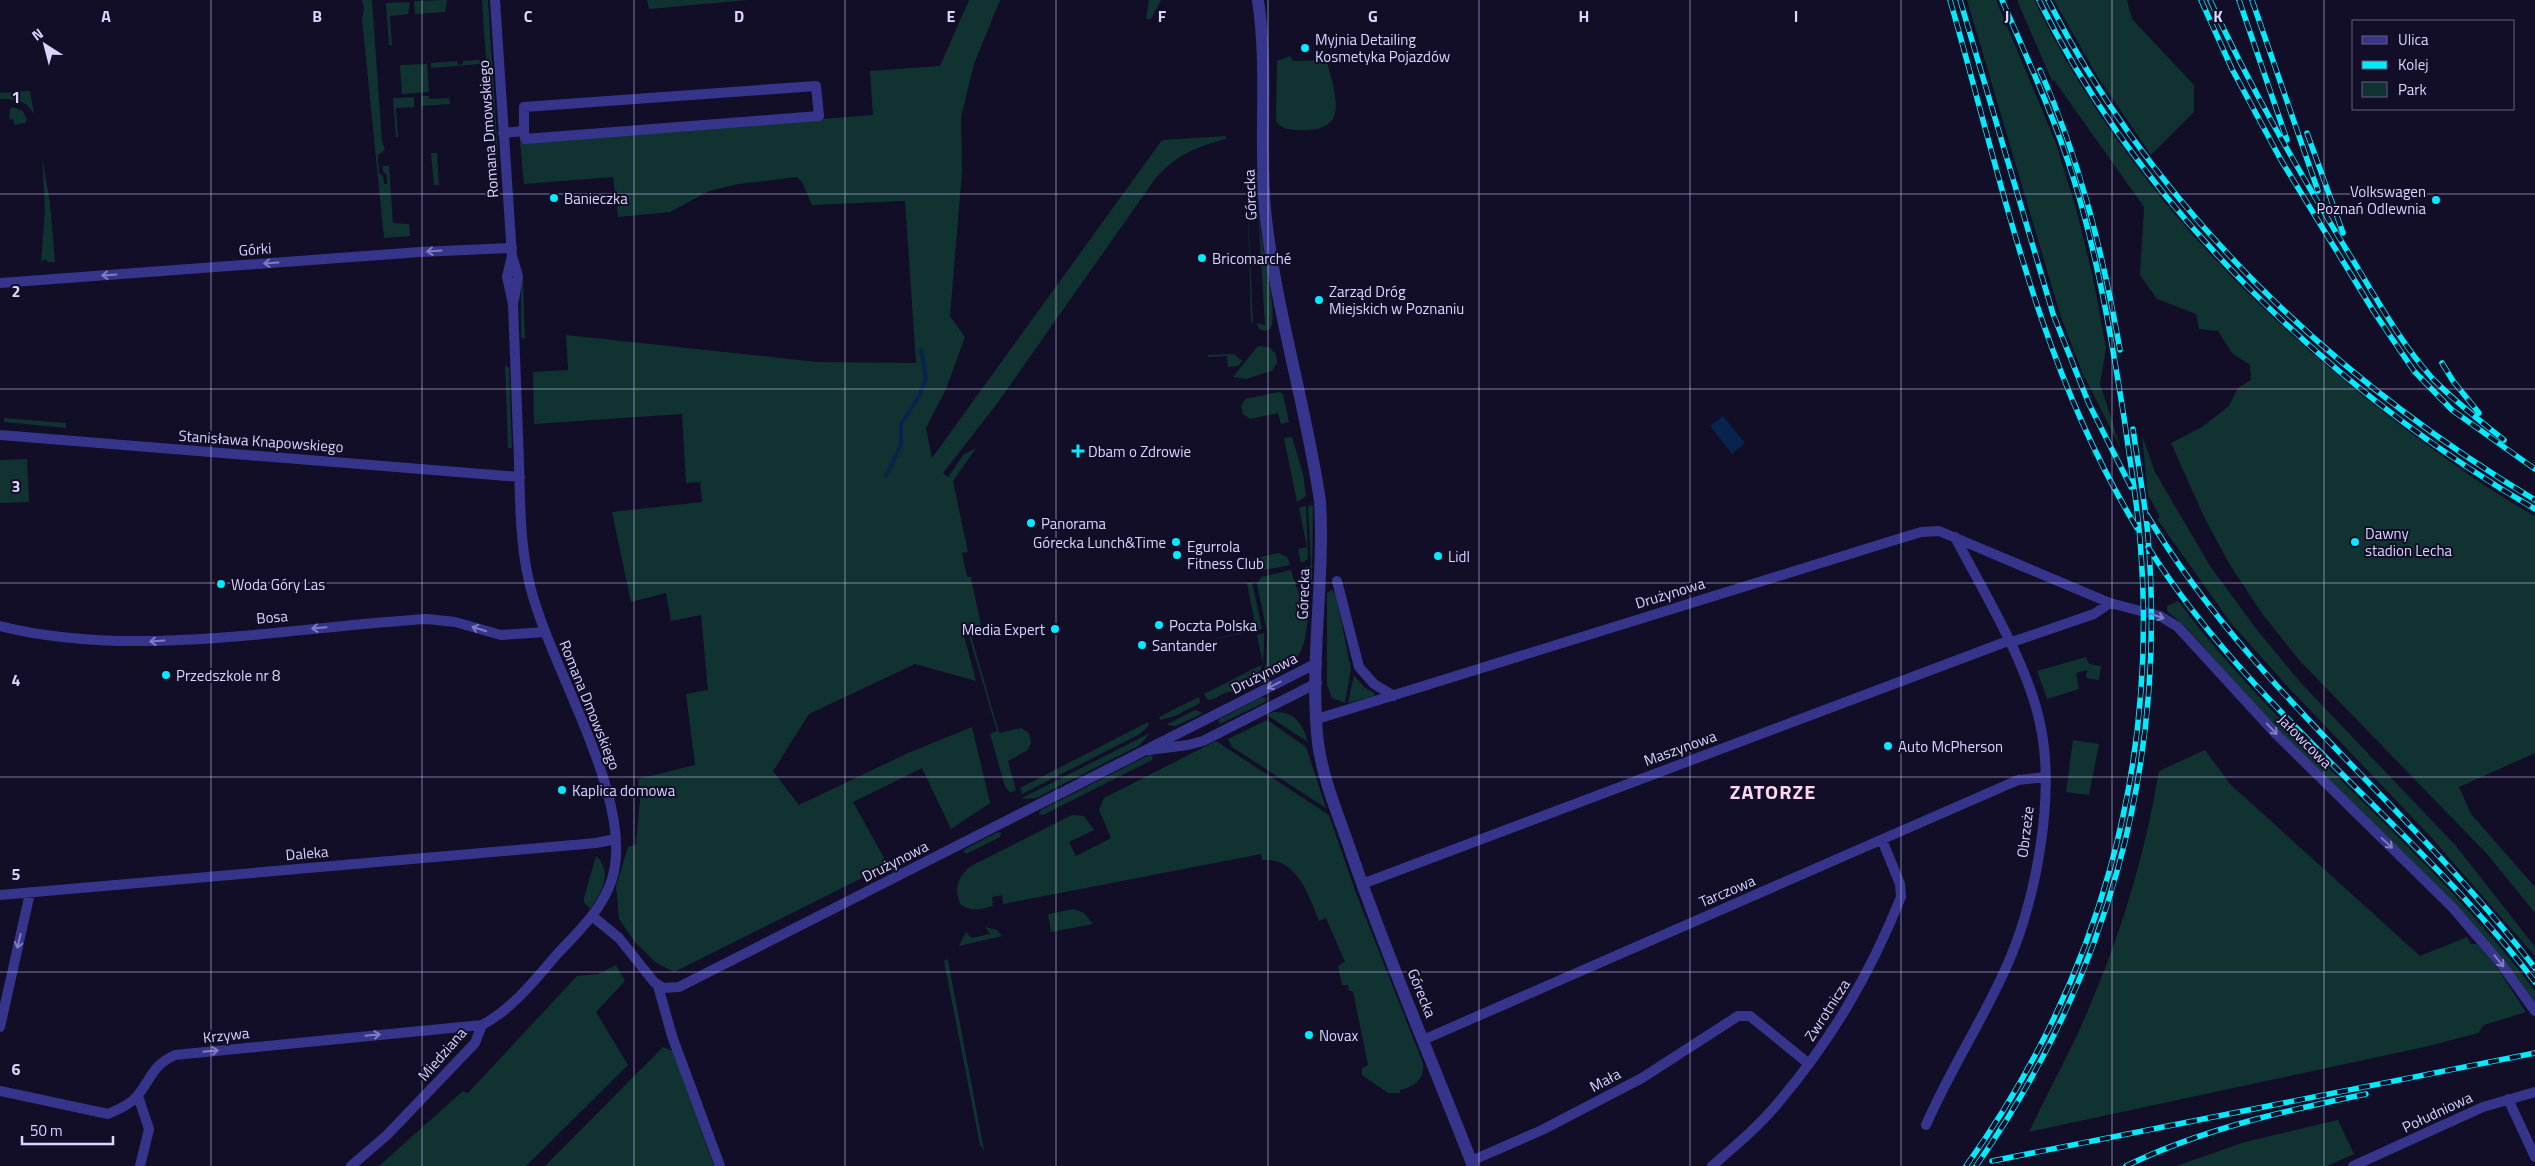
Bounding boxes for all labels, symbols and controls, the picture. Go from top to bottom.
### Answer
text: A [101,4,111,28]
text: B [312,4,322,28]
text: C [524,4,533,28]
text: D [734,4,744,28]
text: E [947,4,956,28]
text: F [1158,4,1167,28]
text: G [1368,4,1378,28]
text: H [1579,4,1589,28]
text: I [1794,4,1798,28]
text: J [2005,4,2009,28]
text: K [2213,4,2223,28]
north arrow [20,20,70,70]
legend [2352,20,2515,110]
text: N [27,23,47,45]
place label: Myjnia Detailing Kosmetyka Pojazdów [1315,28,1450,68]
text: Ulica [2398,28,2429,51]
marker: Myjnia Detailing Kosmetyka Pojazdów [1299,42,1311,54]
text: Kolej [2398,53,2429,76]
street label: Romana Dmowskiego [472,59,504,199]
text: Park [2398,78,2427,101]
text: 1 [12,85,20,109]
street label: Górecka [1238,169,1262,221]
place label: Volkswagen Poznań Odlewnia [2316,180,2426,220]
place label: Banieczka [564,187,628,210]
marker: Banieczka [548,192,560,204]
marker: Volkswagen Poznań Odlewnia [2430,194,2442,206]
street label: Górki [238,236,272,262]
one-way arrow [426,247,442,256]
place label: Bricomarché [1212,247,1291,270]
marker: Bricomarché [1196,252,1208,264]
one-way arrow [264,258,280,268]
one-way arrow [102,270,118,279]
text: 2 [12,279,20,303]
place label: Zarząd Dróg Miejskich w Poznaniu [1329,280,1464,320]
marker: Zarząd Dróg Miejskich w Poznaniu [1313,294,1325,306]
street label: Stanisława Knapowskiego [178,424,344,458]
place label: Dbam o Zdrowie [1088,440,1191,463]
marker: Dbam o Zdrowie [1072,445,1084,457]
text: 3 [12,474,20,498]
place label: Panorama [1041,512,1107,535]
marker: Panorama [1025,517,1037,529]
place label: Dawny stadion Lecha [2365,522,2453,562]
place label: Górecka Lunch&Time [1033,531,1166,554]
place label: Egurrola Fitness Club [1187,535,1264,575]
marker: Górecka Lunch&Time [1170,536,1182,548]
marker: Dawny stadion Lecha [2349,536,2361,548]
place label: Lidl [1448,545,1470,568]
marker: Egurrola Fitness Club [1171,549,1183,561]
marker: Lidl [1432,550,1444,562]
street label: Górecka [1291,568,1315,620]
street label: Drużynowa [1632,571,1708,614]
place label: Woda Góry Las [231,573,325,596]
marker: Woda Góry Las [215,578,227,590]
street label: Bosa [255,604,289,630]
one-way arrow [2149,612,2164,621]
place label: Poczta Polska [1169,614,1258,637]
place label: Media Expert [962,618,1046,641]
marker: Poczta Polska [1153,619,1165,631]
one-way arrow [311,623,327,633]
marker: Media Expert [1049,623,1061,635]
one-way arrow [472,624,488,634]
place label: Santander [1152,634,1217,657]
one-way arrow [149,636,165,646]
street label: Romana Dmowskiego [553,637,627,773]
marker: Santander [1136,639,1148,651]
street label: Drużynowa [1227,646,1302,700]
place label: Przedszkole nr 8 [176,664,280,687]
text: 4 [12,668,21,692]
marker: Przedszkole nr 8 [160,669,172,681]
one-way arrow [1266,680,1281,690]
street label: Jałowcowa [2273,709,2338,774]
one-way arrow [2266,722,2278,735]
street label: Maszynowa [1640,724,1720,772]
place label: Auto McPherson [1898,735,2003,758]
marker: Auto McPherson [1882,740,1894,752]
district label: ZATORZE [1730,776,1816,807]
place label: Kaplica domowa [572,779,676,802]
marker: Kaplica domowa [556,784,568,796]
street label: Obrzeże [2010,805,2040,859]
street label: Drużynowa [858,834,933,888]
one-way arrow [2380,838,2393,849]
street label: Daleka [285,840,330,866]
text: 5 [12,862,21,886]
street label: Tarczowa [1695,869,1759,913]
one-way arrow [14,932,23,948]
one-way arrow [2493,954,2504,967]
street label: Górecka [1402,965,1442,1021]
street label: Zwrotnicza [1798,974,1856,1045]
street label: Krzywa [202,1021,251,1049]
street label: Miedziana [412,1022,472,1086]
place label: Novax [1319,1024,1358,1047]
marker: Novax [1303,1029,1315,1041]
one-way arrow [365,1030,381,1040]
one-way arrow [203,1046,219,1056]
text: 6 [12,1057,21,1081]
street label: Mała [1585,1062,1625,1098]
street label: Południowa [2398,1085,2476,1138]
scale bar [22,1114,114,1146]
text: 50 m [30,1119,63,1142]

